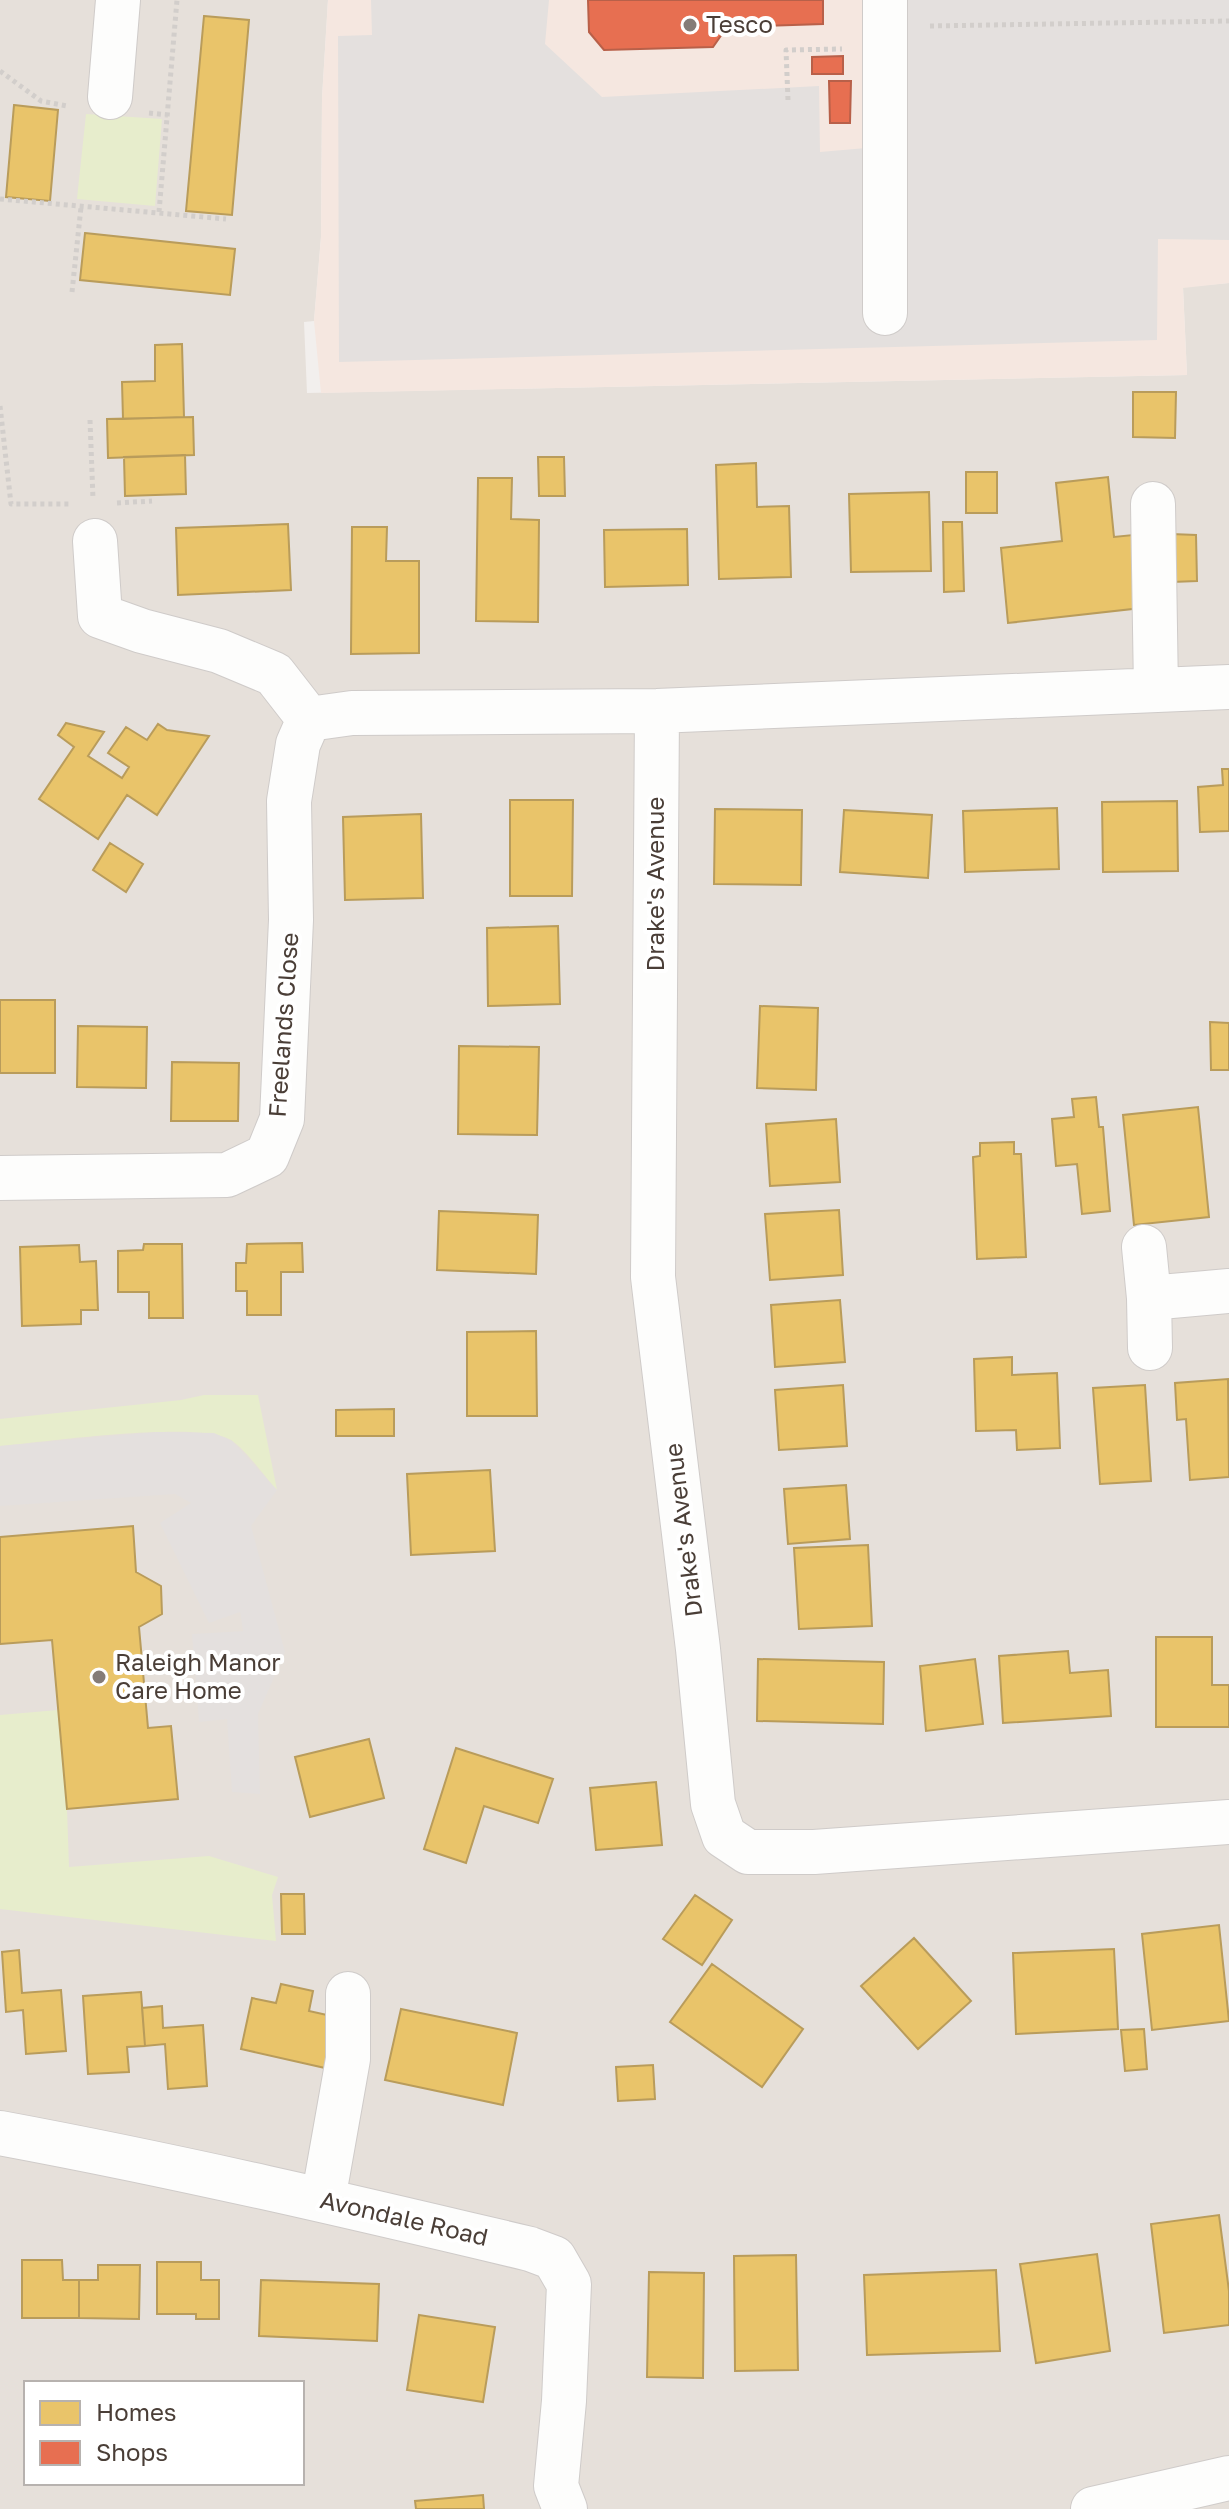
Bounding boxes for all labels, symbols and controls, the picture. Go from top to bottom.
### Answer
place label: Tesco [706,9,773,38]
marker: Tesco [681,16,699,34]
street label: Drake's Avenue [640,797,669,971]
street label: Freelands Close [262,931,303,1118]
street label: Drake's Avenue [657,1442,708,1619]
place label: Raleigh Manor Care Home [115,1647,281,1704]
marker: Raleigh Manor Care Home [90,1668,108,1686]
street label: Avondale Road [318,2184,491,2251]
legend [24,2381,304,2485]
text: Homes [96,2397,177,2426]
text: Shops [96,2437,168,2466]

